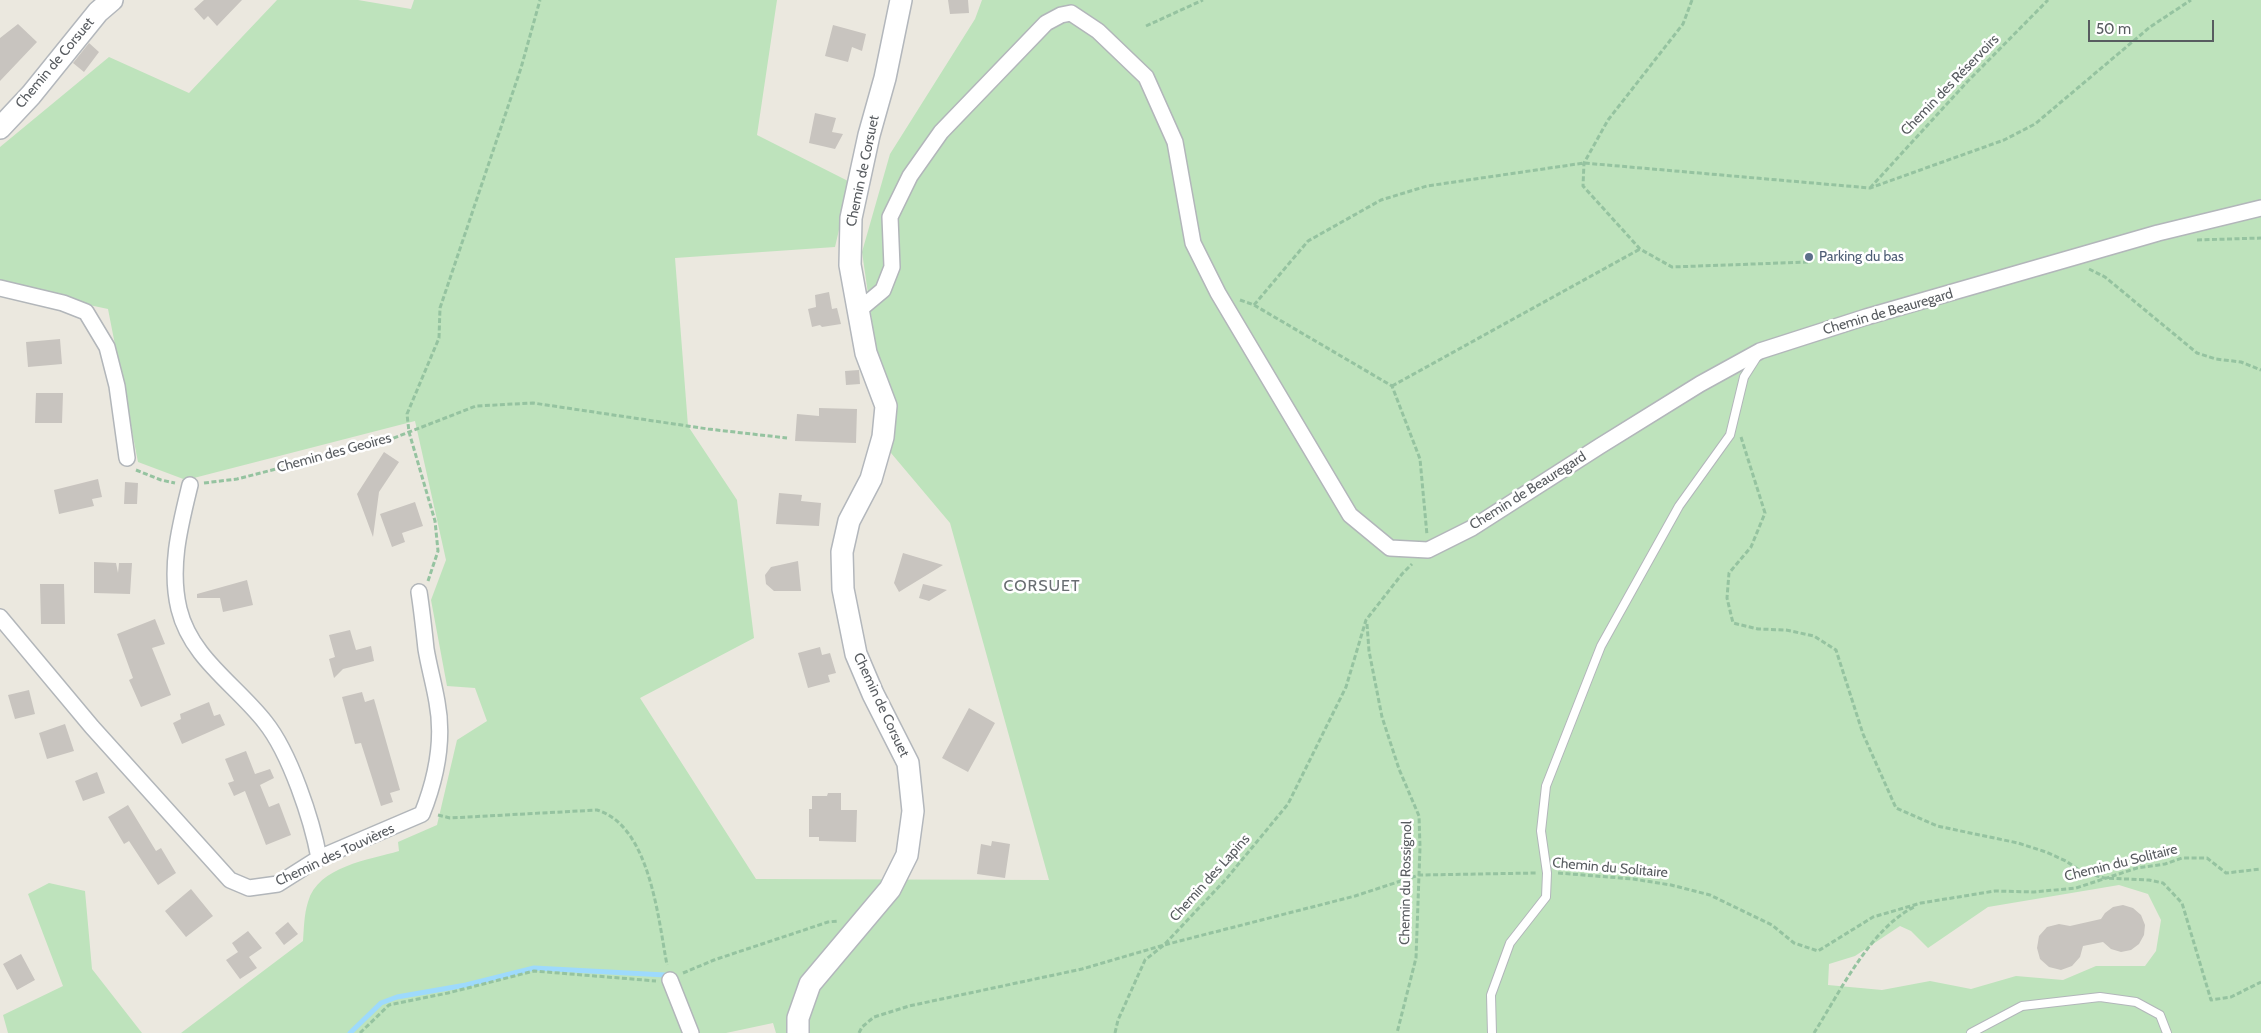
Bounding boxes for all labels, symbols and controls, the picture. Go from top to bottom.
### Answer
scale bar [2091,10,2217,42]
street label: Chemin de Corsuet [12,14,98,112]
text: 50 m [2096,20,2131,38]
street label: Chemin des Réservoirs [1897,31,2003,139]
street label: Chemin de Corsuet [843,114,883,228]
place label: Parking du bas [1819,249,1904,265]
marker: Parking du bas [1803,251,1815,263]
street label: Chemin de Beauregard [1821,285,1955,339]
street label: Chemin des Geoires [275,430,393,476]
street label: Chemin de Beauregard [1467,448,1589,534]
district label: CORSUET [1003,576,1081,596]
street label: Chemin de Corsuet [849,650,913,760]
street label: Chemin des Touvières [273,820,397,890]
street label: Chemin du Rossignol [1397,821,1415,945]
street label: Chemin des Lapins [1166,831,1254,925]
street label: Chemin du Solitaire [2063,841,2179,885]
street label: Chemin du Solitaire [1552,855,1668,881]

